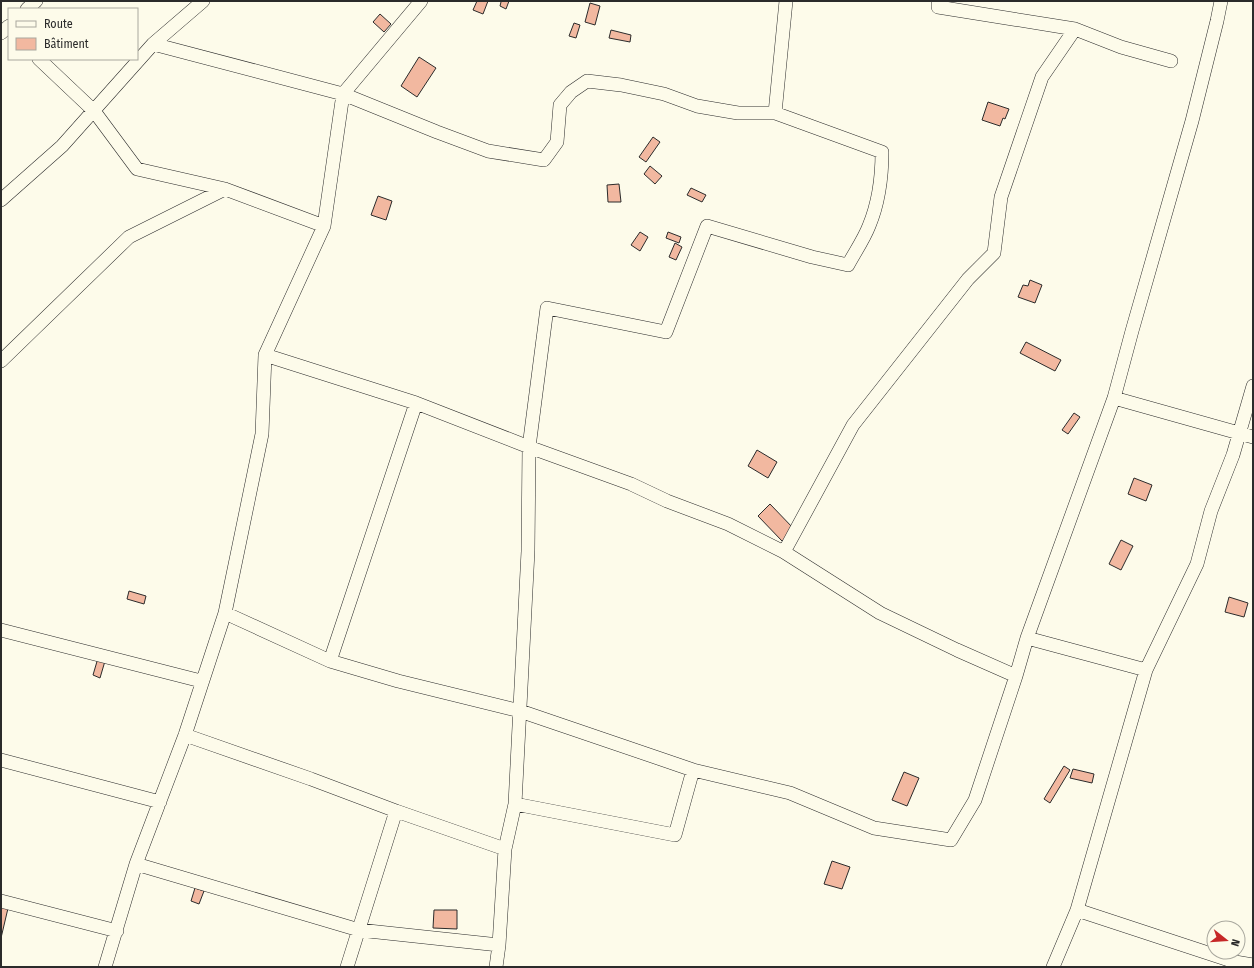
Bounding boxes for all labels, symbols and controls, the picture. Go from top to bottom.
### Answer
legend [8,8,138,60]
text: Route [44,17,73,31]
text: Bâtiment [44,37,89,51]
north arrow [1206,920,1246,960]
text: N [1228,938,1242,948]

